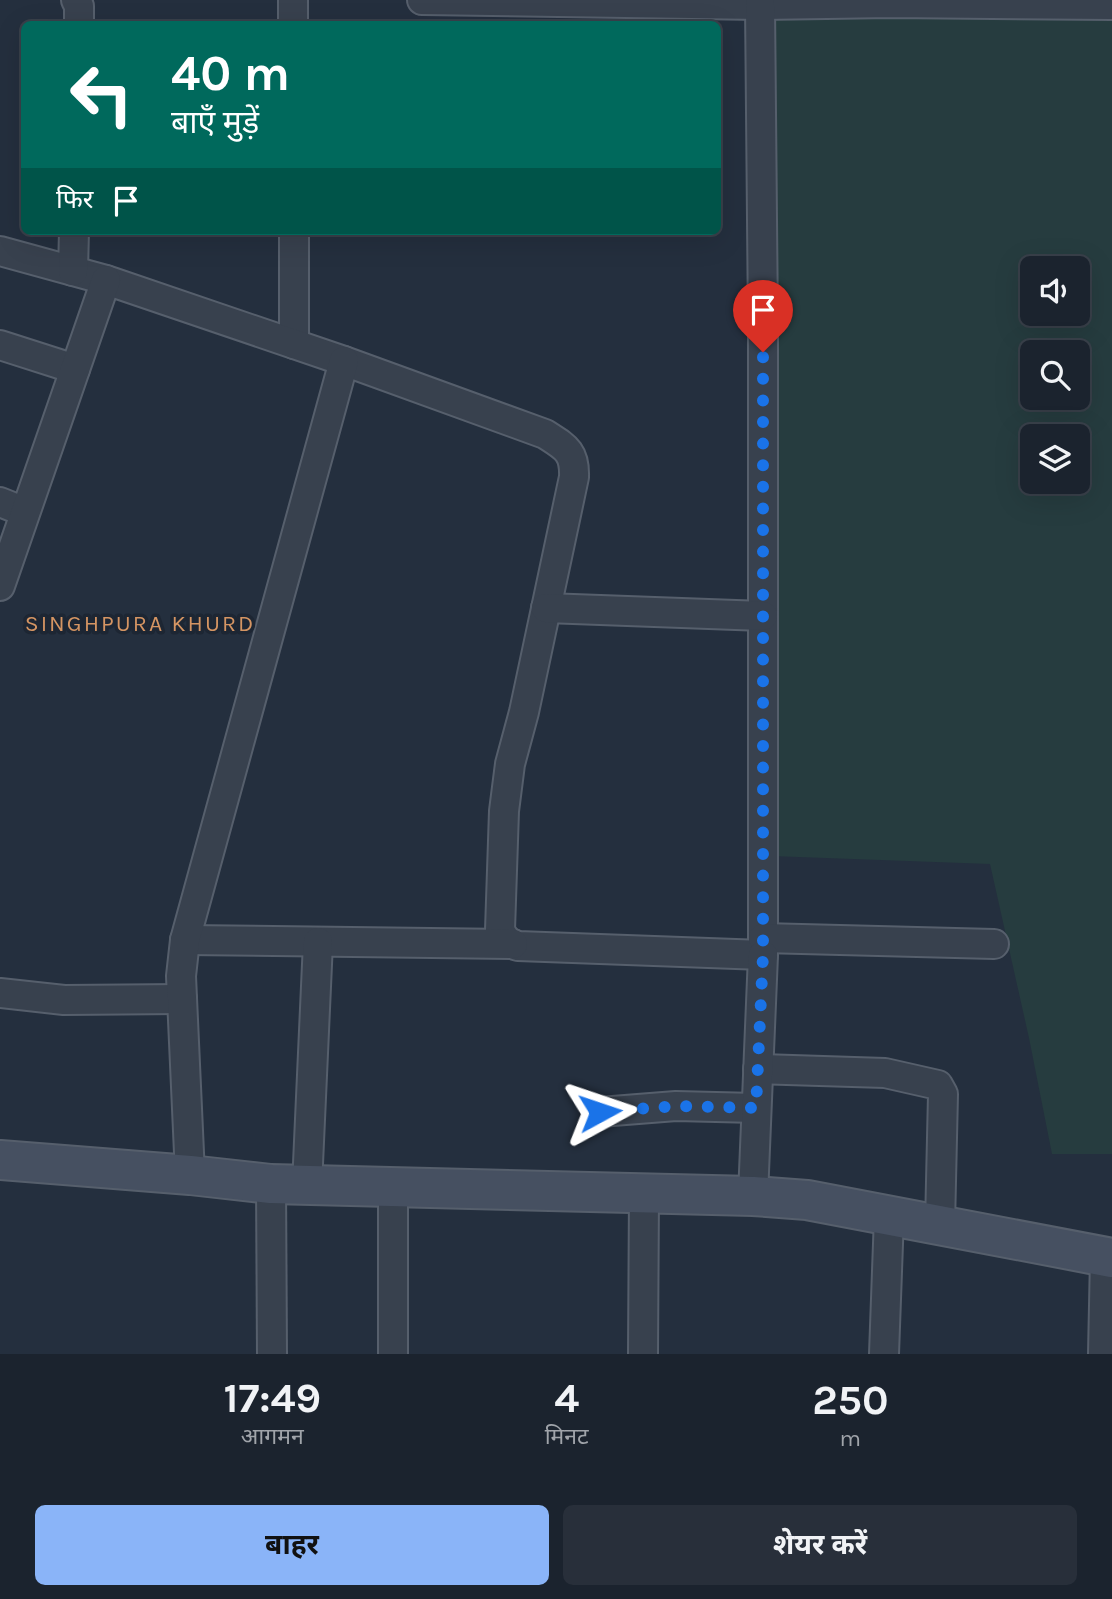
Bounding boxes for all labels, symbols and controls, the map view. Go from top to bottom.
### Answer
text: 40 m [171,45,290,102]
icon: left [56,49,147,140]
text: बाएँ मुड़ें [171,104,259,141]
icon: arrive [107,182,145,220]
text: फिर [56,184,93,215]
map controls [1020,256,1090,494]
button: sound [1020,256,1090,326]
pin [733,280,793,352]
icon: arrive [744,291,782,329]
button: search [1020,340,1090,410]
button: layers [1020,424,1090,494]
district label: SINGHPURA KHURD [25,610,255,637]
position arrow [563,1075,637,1149]
text: 17:49 [223,1373,321,1423]
text: 4 [554,1373,579,1423]
text: 250 [812,1375,889,1425]
text: आगमन [241,1423,304,1450]
text: मिनट [545,1423,589,1450]
text: m [840,1425,861,1452]
button: बाहर [35,1505,549,1585]
button: शेयर करें [563,1505,1077,1585]

